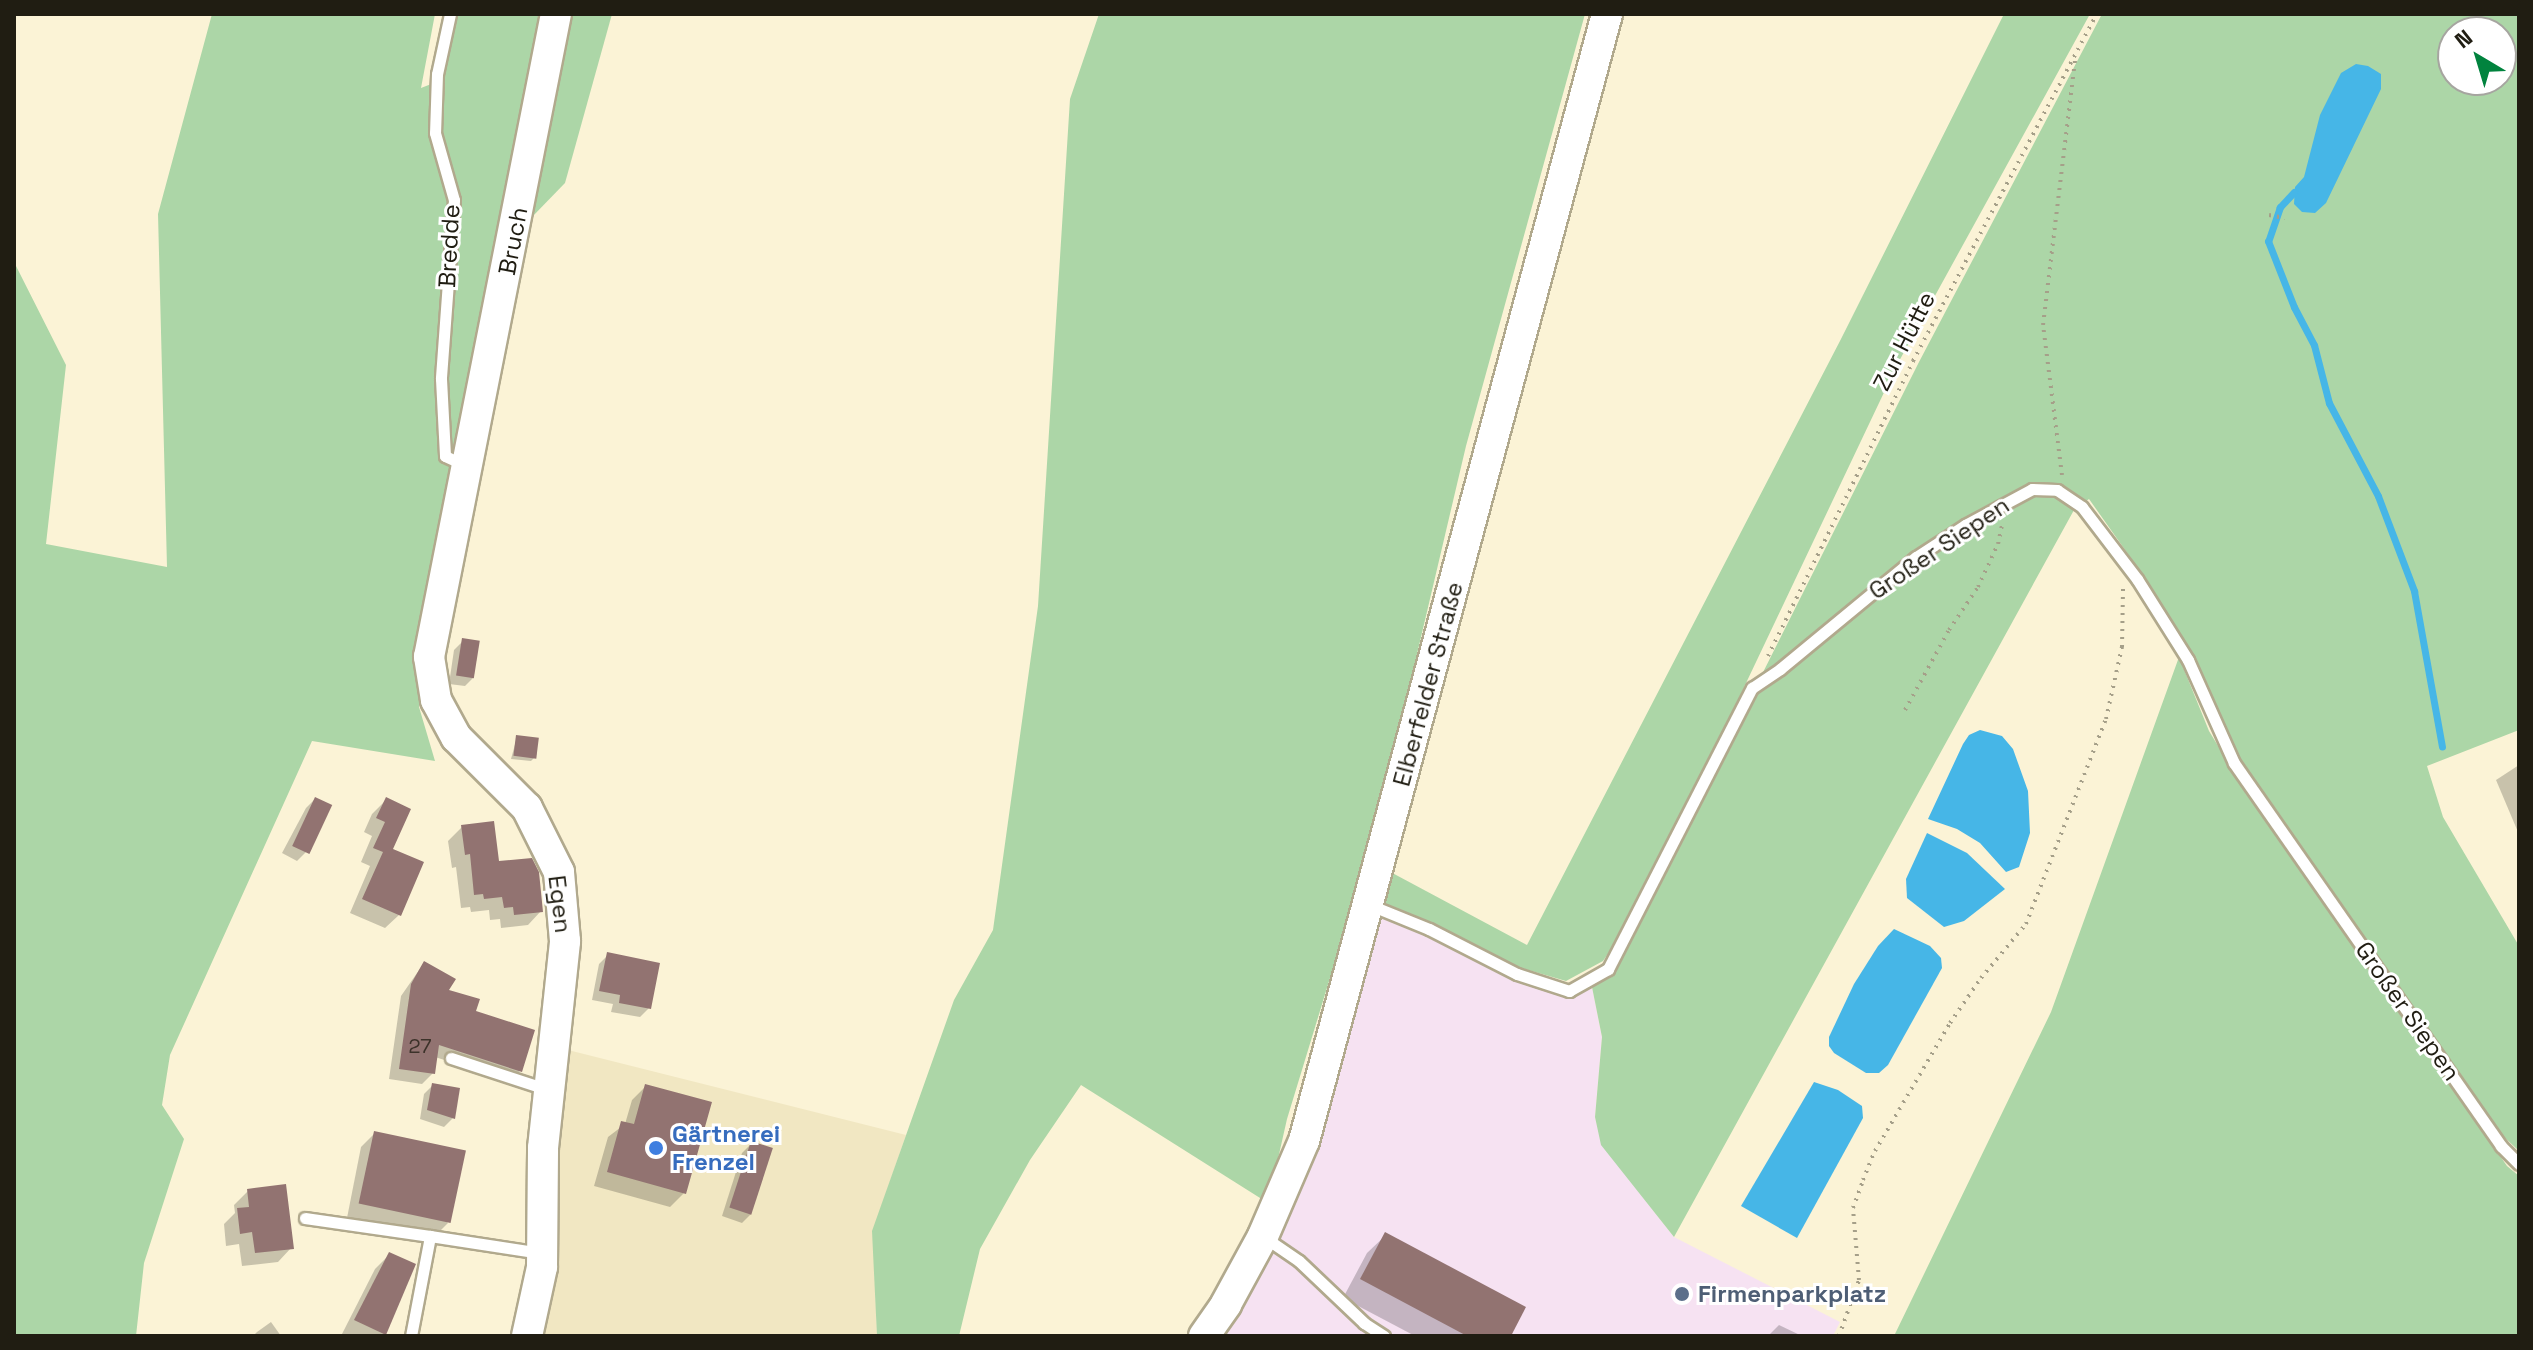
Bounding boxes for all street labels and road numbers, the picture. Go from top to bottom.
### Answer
street label: Bredde [432,203,466,289]
street label: Bruch [492,205,534,277]
street label: Zur Hütte [1867,287,1941,395]
street label: Großer Siepen [1863,490,2015,606]
street label: Elberfelder Straße [1387,579,1469,789]
street label: Egen [542,874,578,934]
street label: Großer Siepen [2349,936,2467,1086]

